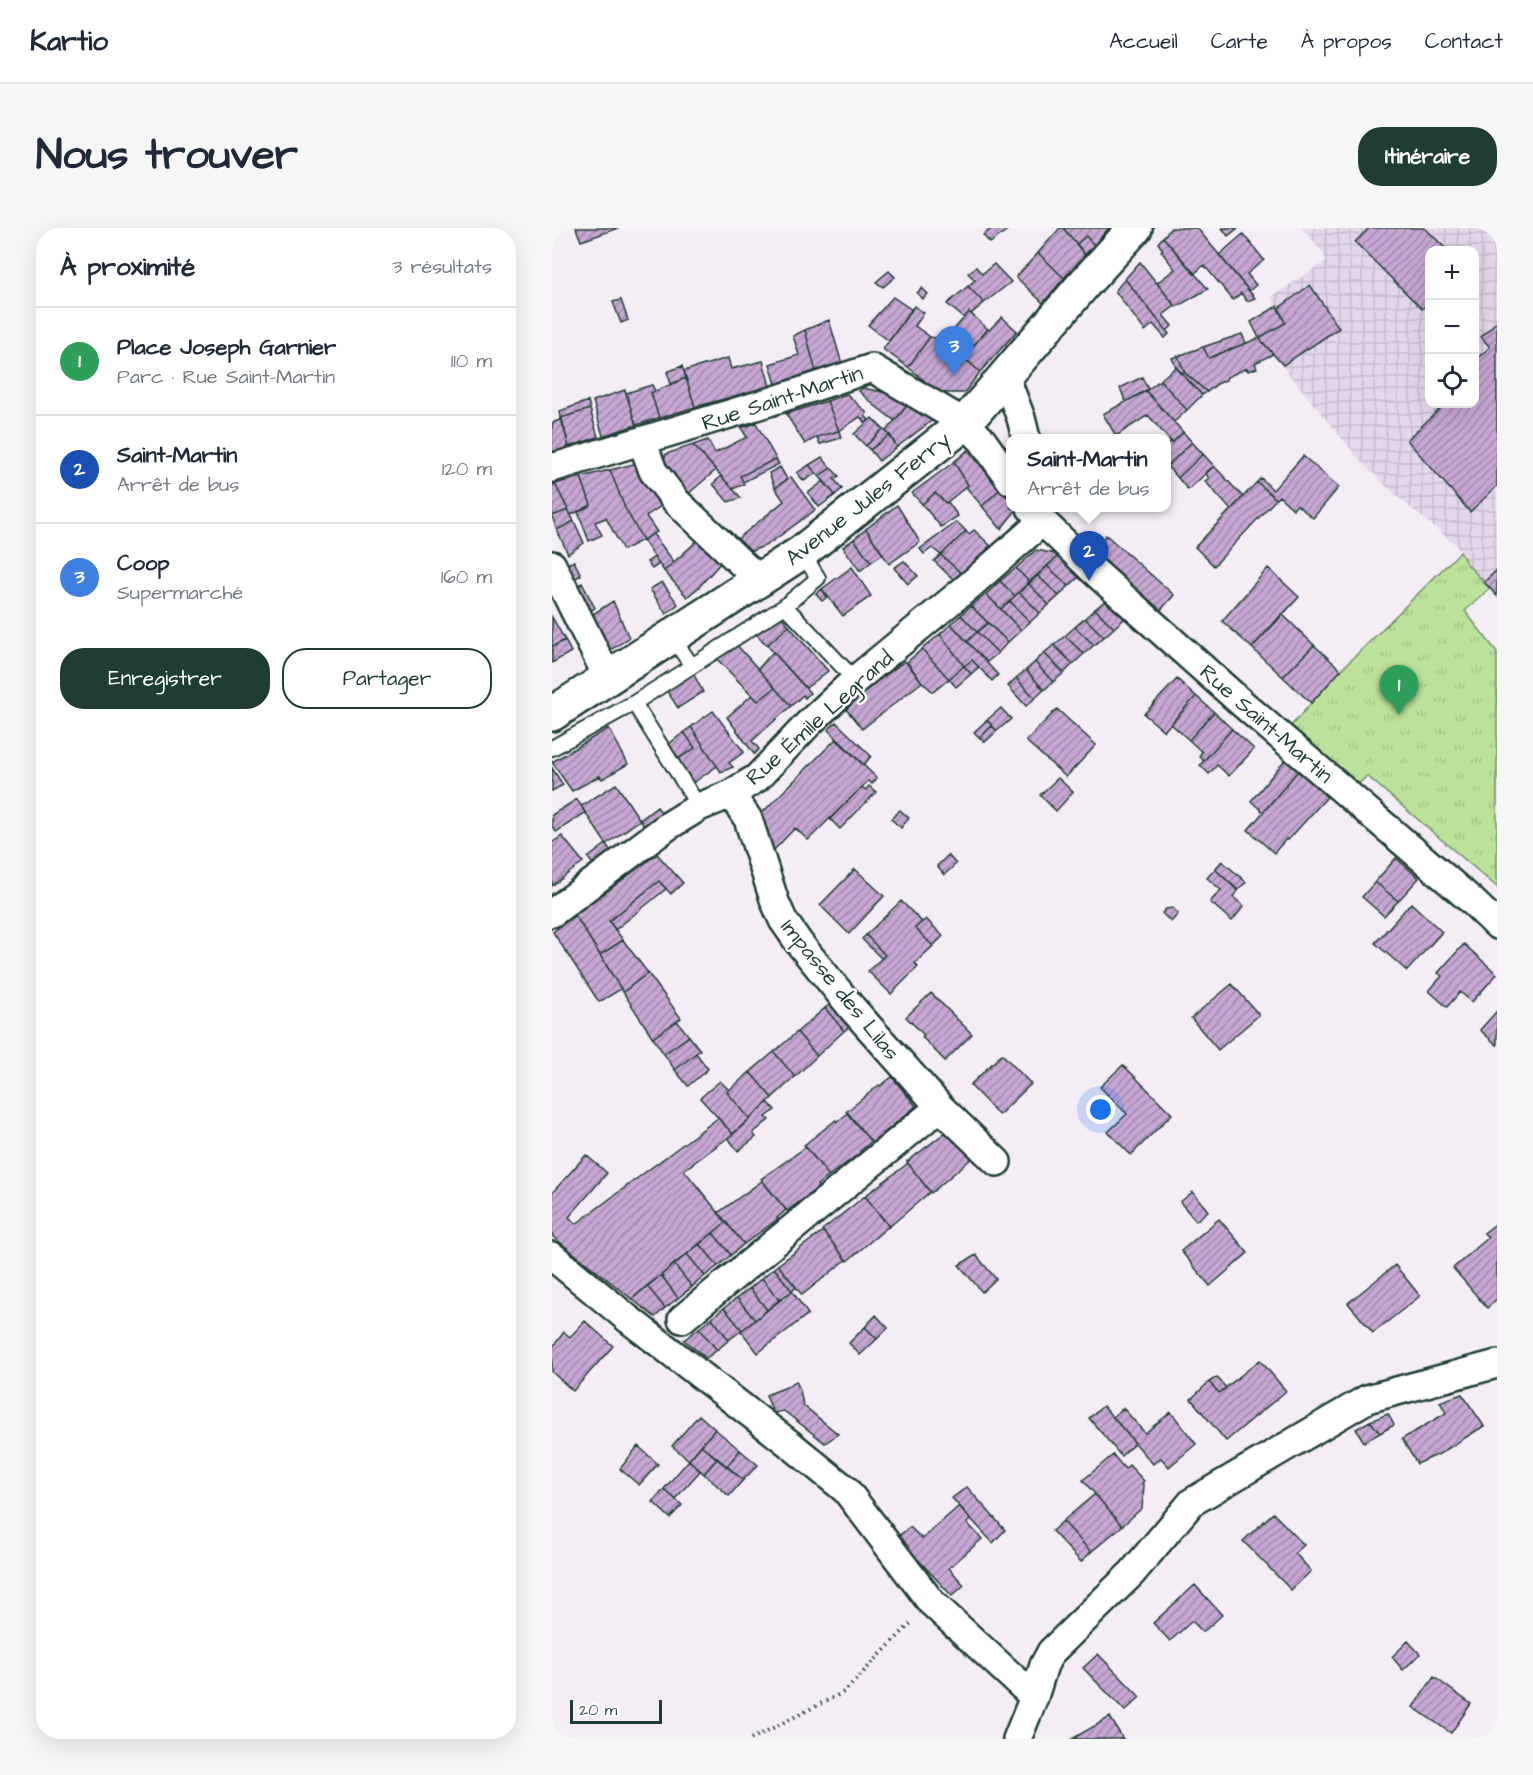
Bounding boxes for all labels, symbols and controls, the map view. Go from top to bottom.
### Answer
text: Kartio [30,22,108,61]
text: Accueil [1109,27,1178,56]
text: Carte [1211,27,1268,56]
text: À propos [1301,27,1392,56]
text: Contact [1425,27,1503,56]
text: Nous trouver [36,127,298,185]
button: Itinéraire [1358,127,1497,186]
map controls [1425,246,1479,408]
button: + [1425,246,1479,300]
text: À proximité [60,249,195,285]
text: 3 résultats [392,253,492,281]
button: − [1425,300,1479,354]
pin: 3 [934,326,974,376]
text: Place Joseph Garnier [117,332,336,363]
text: 1 [78,347,81,375]
text: 110 m [451,347,492,375]
button: locate [1425,354,1479,408]
street label: Rue Saint-Martin [698,358,867,439]
text: Parc · Rue Saint-Martin [117,363,335,391]
street label: Avenue Jules Ferry [779,425,958,574]
popup [1006,434,1171,512]
text: Saint-Martin [117,440,237,471]
text: Saint-Martin [1027,444,1147,475]
text: 2 [74,455,85,483]
text: 120 m [442,455,492,483]
text: Arrêt de bus [117,471,239,499]
text: Arrêt de bus [1027,475,1150,503]
pin: 2 [1070,532,1108,581]
text: Coop [117,548,170,579]
text: 3 [74,563,85,591]
text: 160 m [441,563,492,591]
text: Supermarché [117,579,243,607]
street label: Rue Émile Legrand [739,643,901,794]
button: Enregistrer [60,648,270,709]
button: Partager [282,648,492,709]
street label: Rue Saint-Martin [1193,657,1339,791]
pin: 1 [1380,666,1418,715]
street label: Impasse des Lilas [773,913,907,1067]
your location [1086,1095,1115,1124]
scale bar [570,1697,662,1724]
text: 20 m [579,1699,617,1721]

